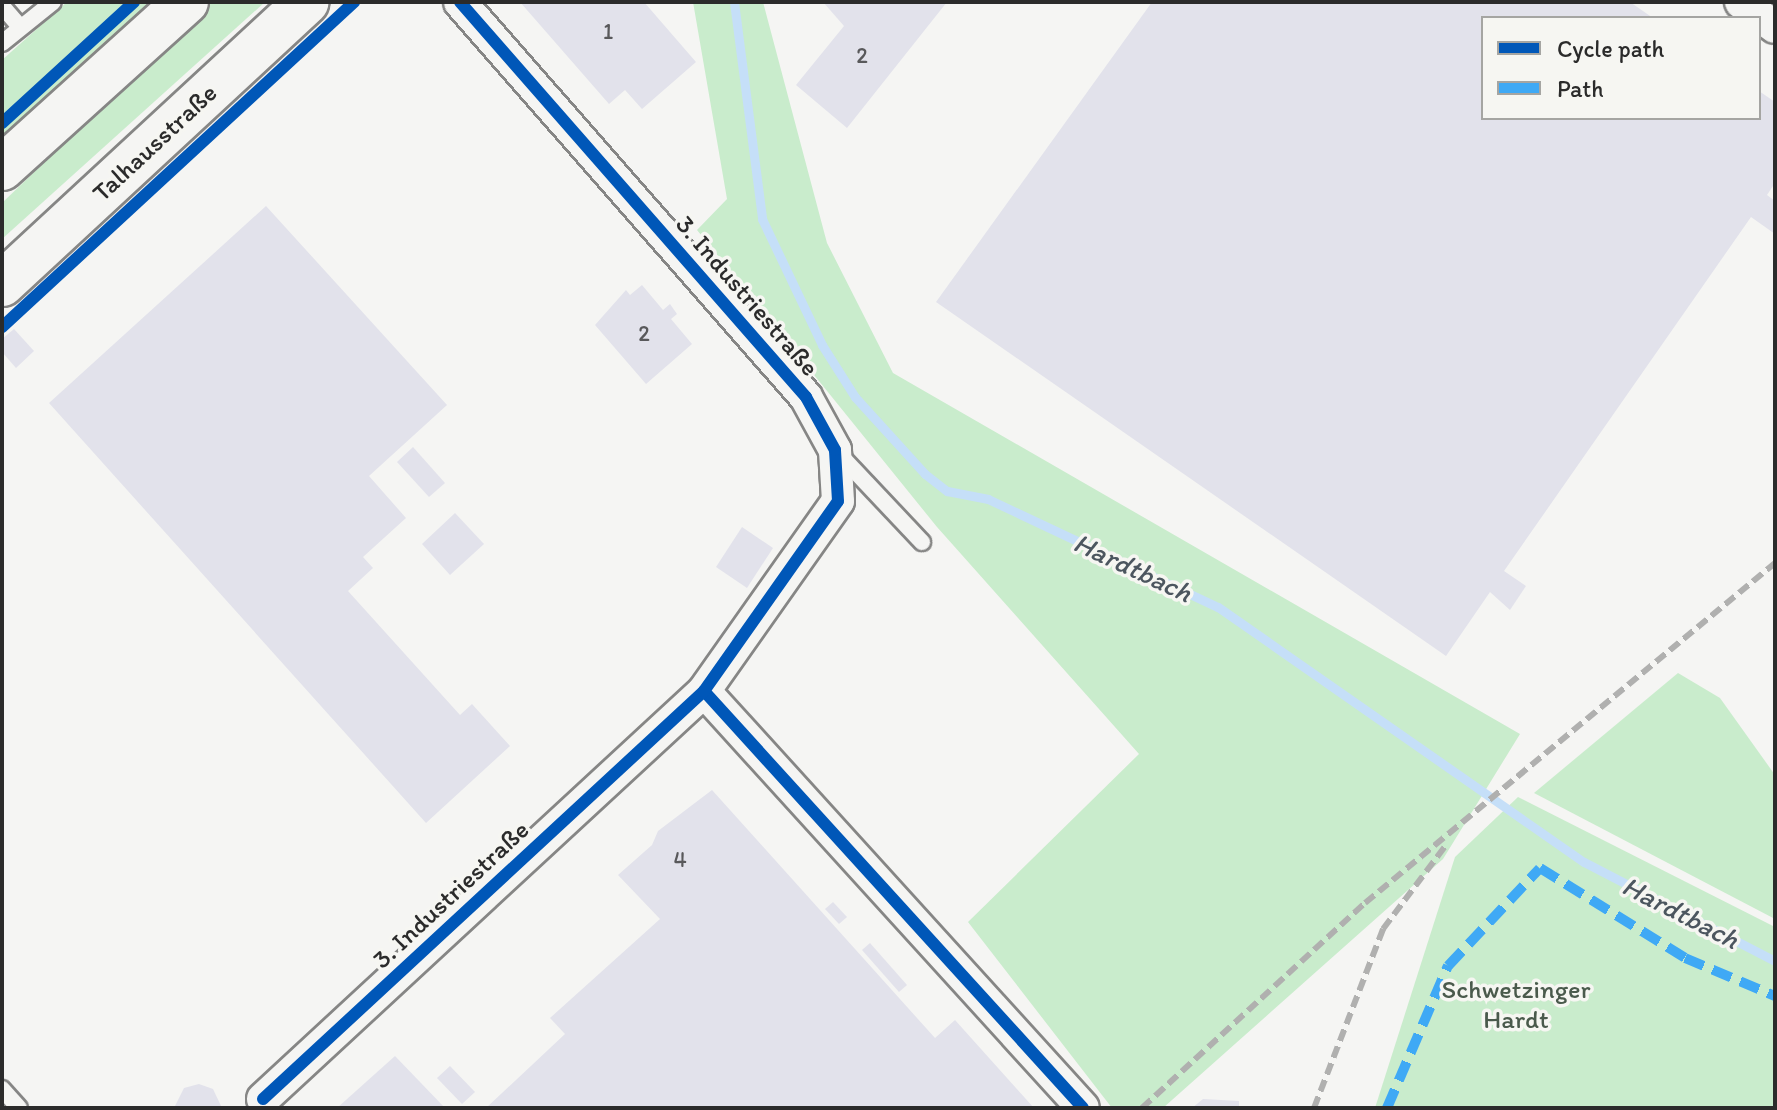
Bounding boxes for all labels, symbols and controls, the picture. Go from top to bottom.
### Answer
legend [1481,16,1761,120]
house number: 1 [603,19,613,45]
text: Cycle path [1557,34,1664,63]
house number: 2 [856,43,868,69]
text: Path [1557,74,1604,103]
street label: Talhausstraße [86,78,224,208]
street label: 3. Industriestraße [669,209,825,383]
house number: 2 [638,321,650,347]
water label: Hardtbach [1069,525,1197,609]
street label: 3. Industriestraße [366,814,536,976]
house number: 4 [673,847,687,873]
water label: Hardtbach [1617,868,1745,956]
park label: Schwetzinger Hardt [1442,974,1590,1036]

